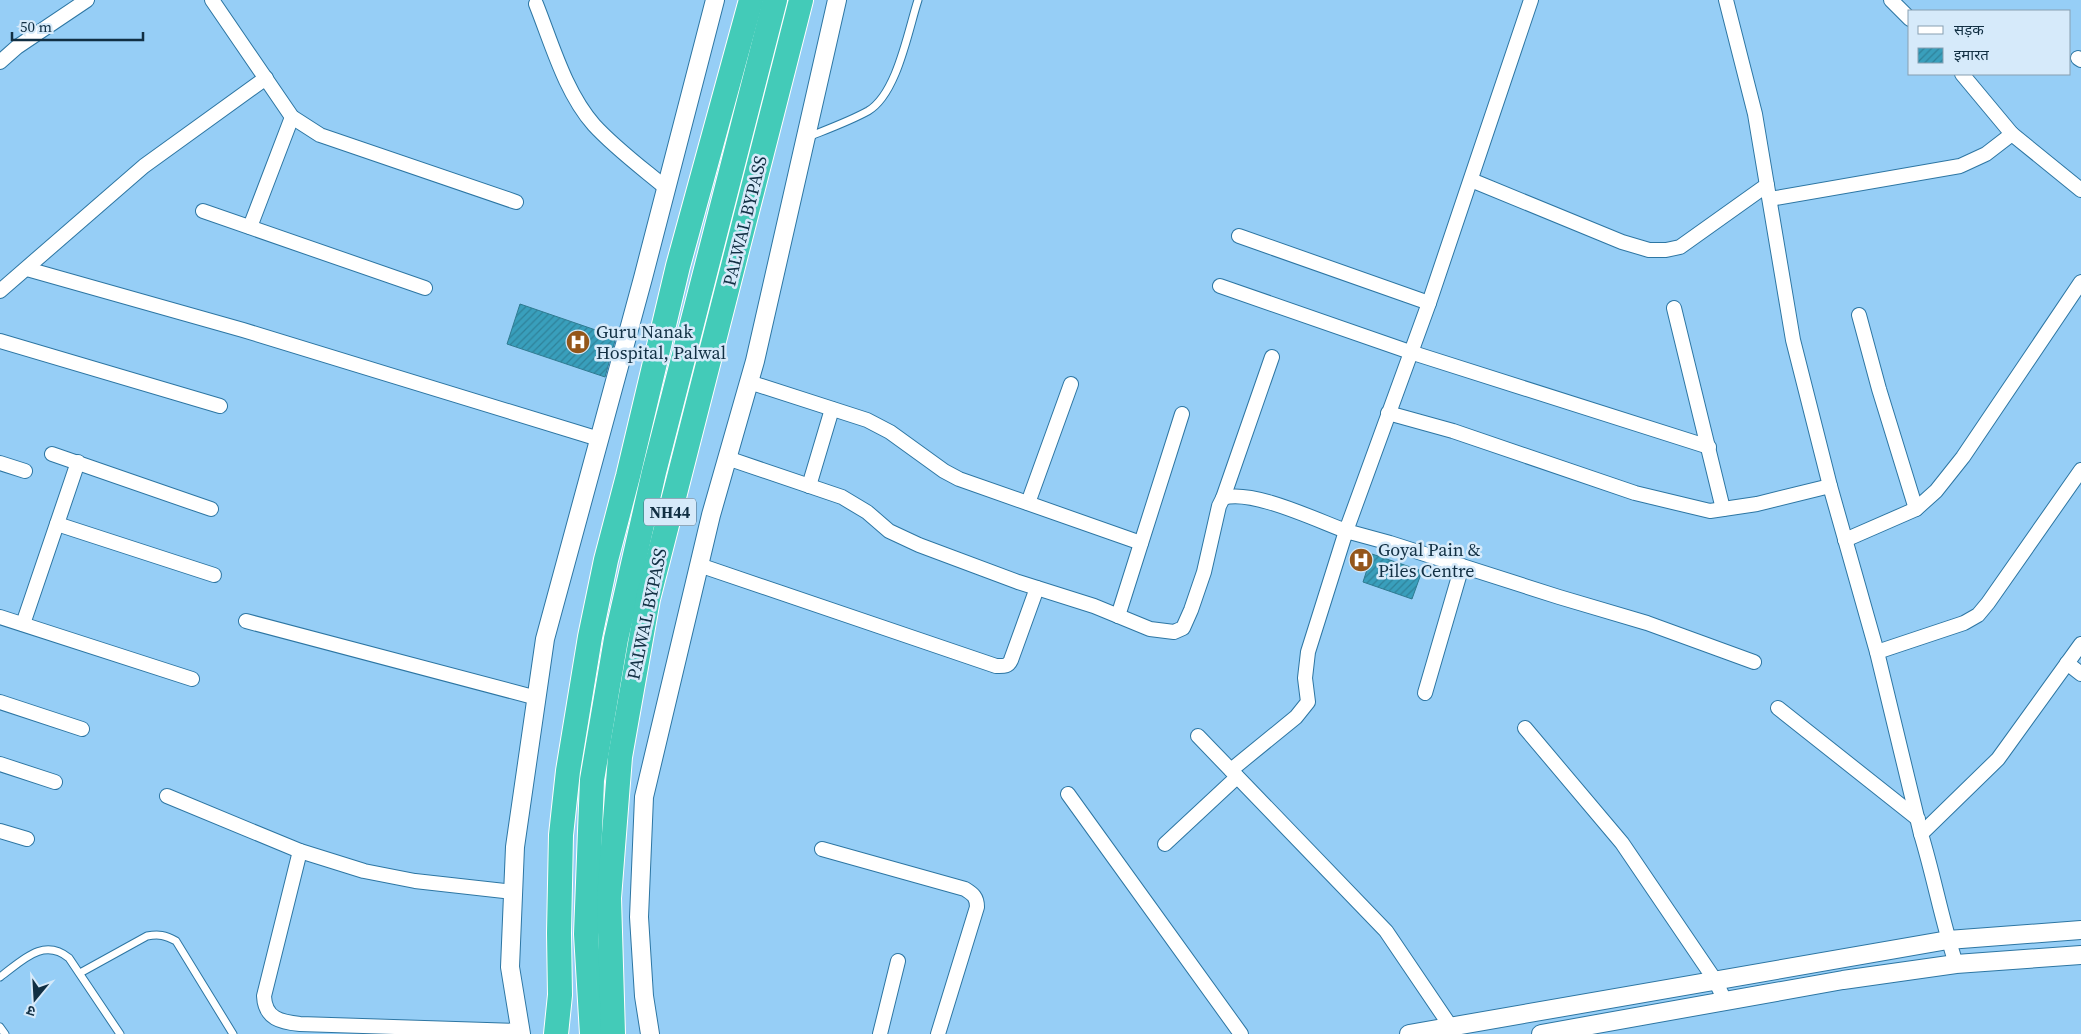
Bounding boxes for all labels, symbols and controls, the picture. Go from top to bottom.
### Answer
scale bar [12,10,144,42]
legend [1908,10,2071,75]
text: 50 m [20,16,52,37]
text: सड़क [1954,19,1984,40]
text: इमारत [1954,44,1989,65]
street label: PALWAL BYPASS [716,153,773,289]
place label: Guru Nanak Hospital, Palwal [596,319,726,365]
hospital icon: Guru Nanak Hospital, Palwal [565,329,591,355]
road number: NH44 [644,498,696,526]
place label: Goyal Pain & Piles Centre [1378,537,1481,583]
street label: PALWAL BYPASS [620,546,673,682]
hospital icon: Goyal Pain & Piles Centre [1348,547,1374,573]
north arrow [10,974,60,1024]
text: उ [23,1000,38,1022]

